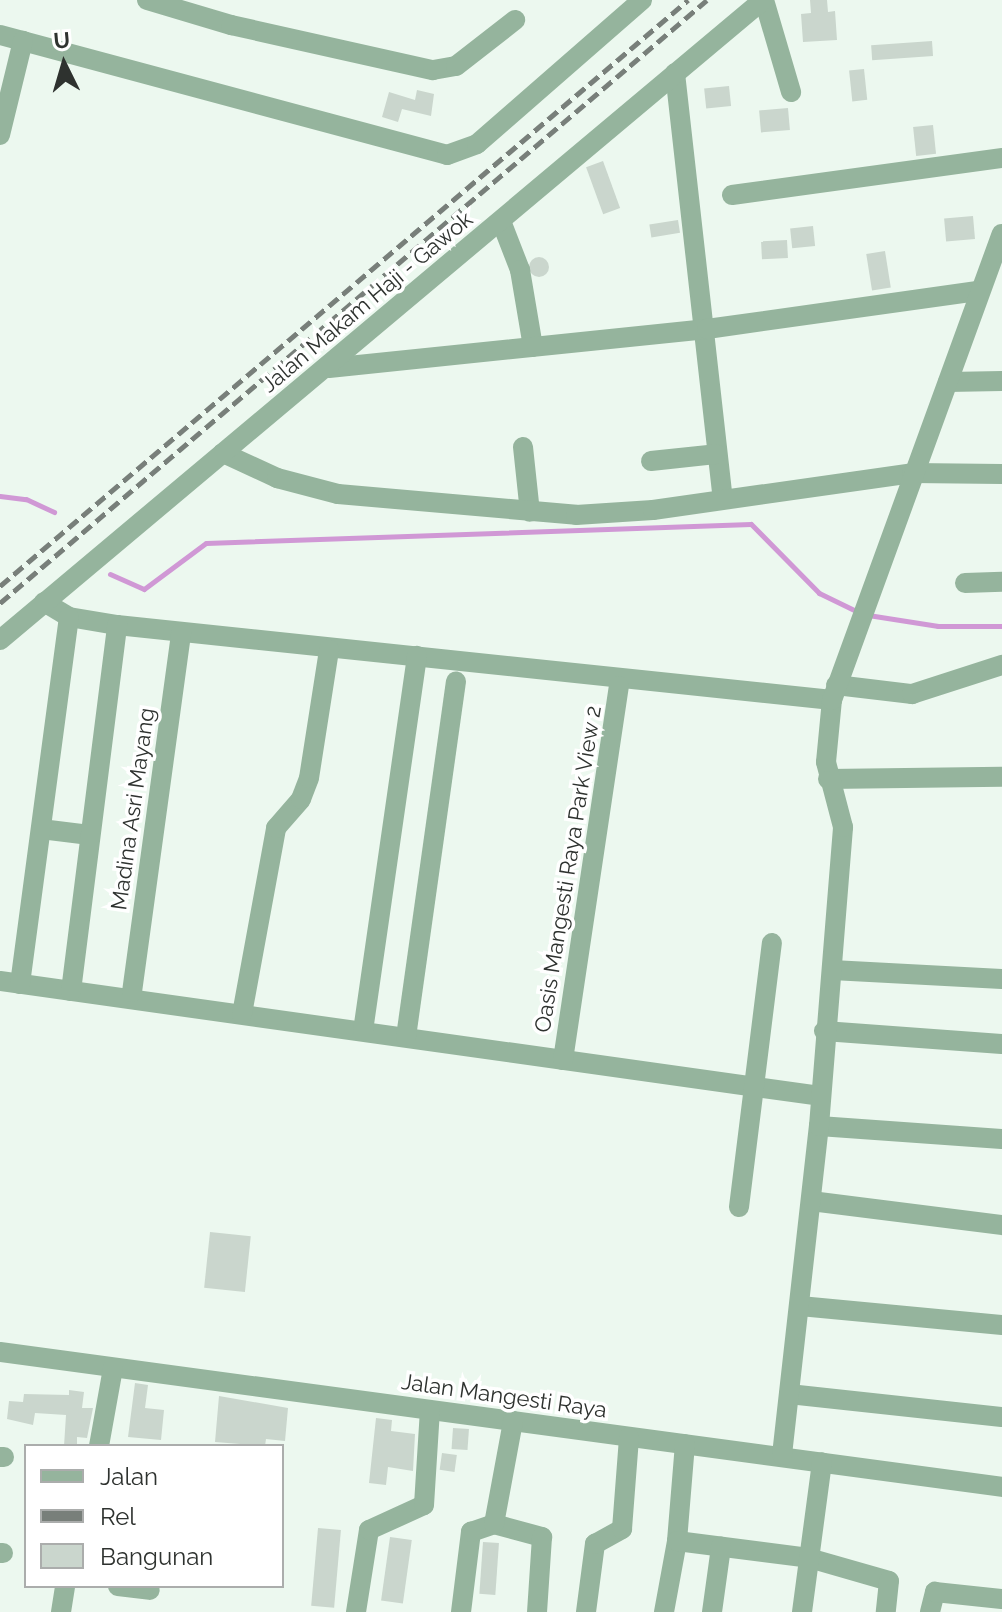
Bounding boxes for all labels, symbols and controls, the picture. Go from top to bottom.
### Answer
north arrow [24,24,104,104]
text: U [53,26,71,54]
street label: Jalan Makam Haji - Gawok [256,206,478,398]
street label: Oasis Mangesti Raya Park View 2 [529,703,607,1035]
street label: Madina Asri Mayang [106,706,160,912]
street label: Jalan Mangesti Raya [400,1369,608,1423]
legend [24,1444,284,1588]
text: Jalan [100,1462,158,1491]
text: Rel [100,1502,136,1531]
text: Bangunan [100,1542,213,1571]

